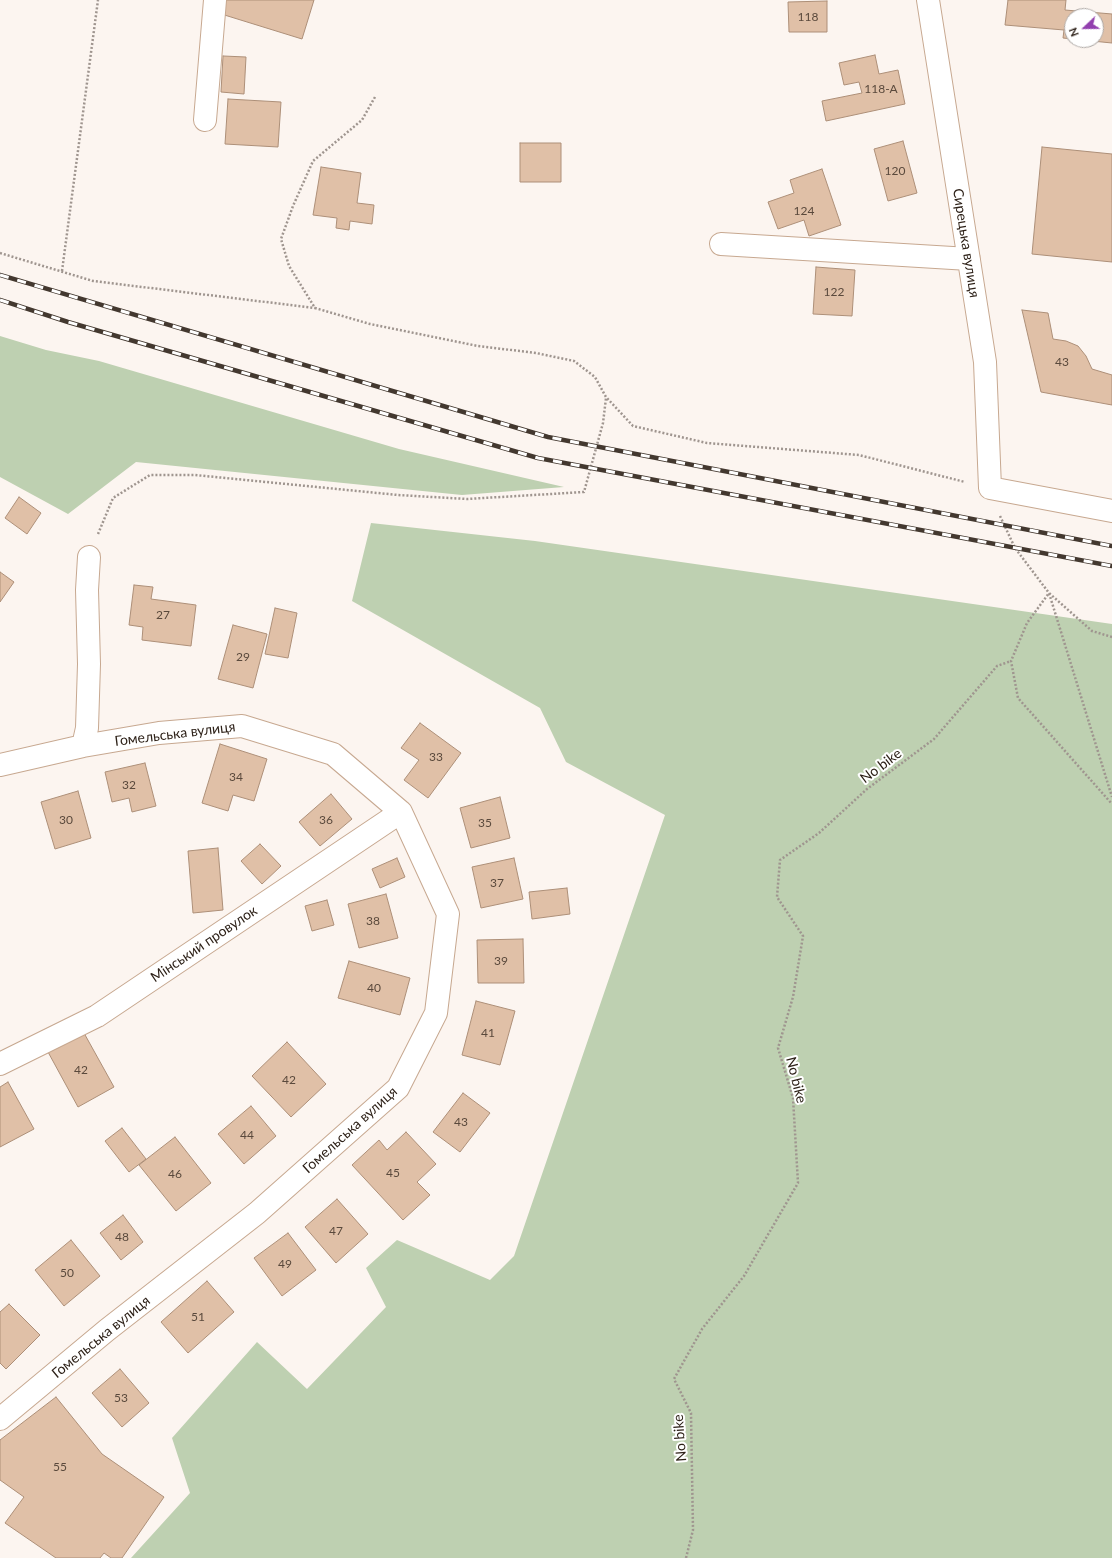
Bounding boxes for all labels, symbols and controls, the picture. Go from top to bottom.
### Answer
north arrow [1064,8,1104,48]
house number: 118 [798,10,818,24]
text: N [1066,26,1081,39]
house number: 118-А [864,82,898,96]
house number: 120 [885,164,905,178]
street label: Сирецька вулиця [949,187,983,299]
house number: 124 [794,204,814,218]
house number: 122 [824,285,844,299]
house number: 43 [1055,355,1069,369]
house number: 27 [156,608,170,622]
house number: 29 [236,650,250,664]
street label: Гомельська вулиця [114,718,236,750]
street label: No bike [857,745,905,787]
house number: 33 [429,750,443,764]
house number: 34 [229,770,243,784]
house number: 32 [122,778,136,792]
house number: 30 [59,813,73,827]
house number: 36 [319,813,333,827]
house number: 35 [478,816,492,830]
house number: 37 [490,876,504,890]
street label: Мінський провулок [148,902,260,986]
house number: 38 [366,914,380,928]
house number: 39 [494,954,508,968]
house number: 40 [367,981,381,995]
house number: 41 [481,1026,495,1040]
street label: No bike [782,1055,810,1105]
house number: 42 [74,1063,88,1077]
house number: 42 [282,1073,296,1087]
street label: Гомельська вулиця [299,1083,401,1177]
house number: 43 [454,1115,468,1129]
house number: 44 [240,1128,254,1142]
house number: 45 [386,1166,400,1180]
house number: 46 [168,1167,182,1181]
house number: 47 [329,1224,343,1238]
house number: 48 [115,1230,129,1244]
house number: 49 [278,1257,292,1271]
house number: 50 [60,1266,74,1280]
street label: Гомельська вулиця [49,1292,153,1382]
house number: 51 [191,1310,205,1324]
house number: 53 [114,1391,128,1405]
street label: No bike [670,1414,690,1462]
house number: 55 [53,1460,67,1474]

